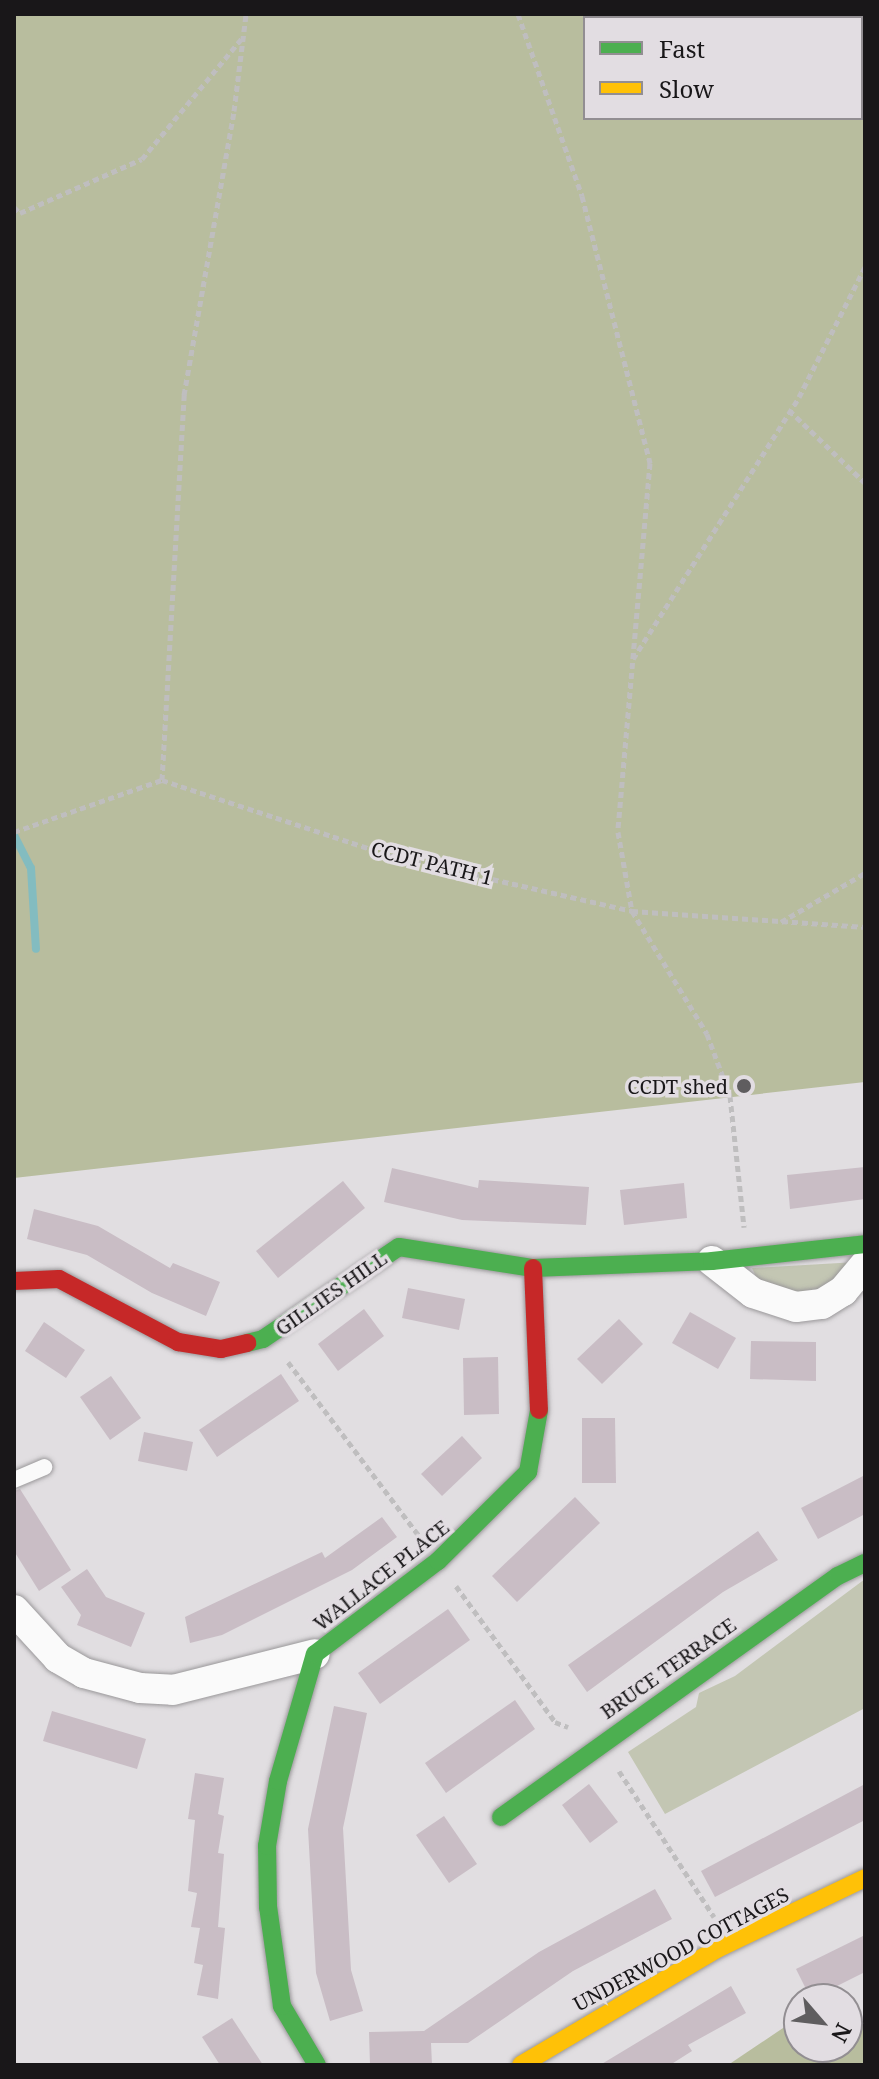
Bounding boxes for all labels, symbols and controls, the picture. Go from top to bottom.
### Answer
legend [583,16,863,120]
text: Fast [659,32,705,65]
text: Slow [659,72,714,105]
street label: CCDT PATH 1 [369,836,495,890]
place label: CCDT shed [627,1074,728,1098]
marker: CCDT shed [735,1077,753,1095]
street label: GILLIES HILL [271,1246,391,1340]
street label: WALLACE PLACE [309,1515,453,1635]
street label: BRUCE TERRACE [596,1612,740,1724]
street label: UNDERWOOD COTTAGES [569,1882,793,2016]
north arrow [783,1983,863,2063]
text: N [825,2019,860,2048]

